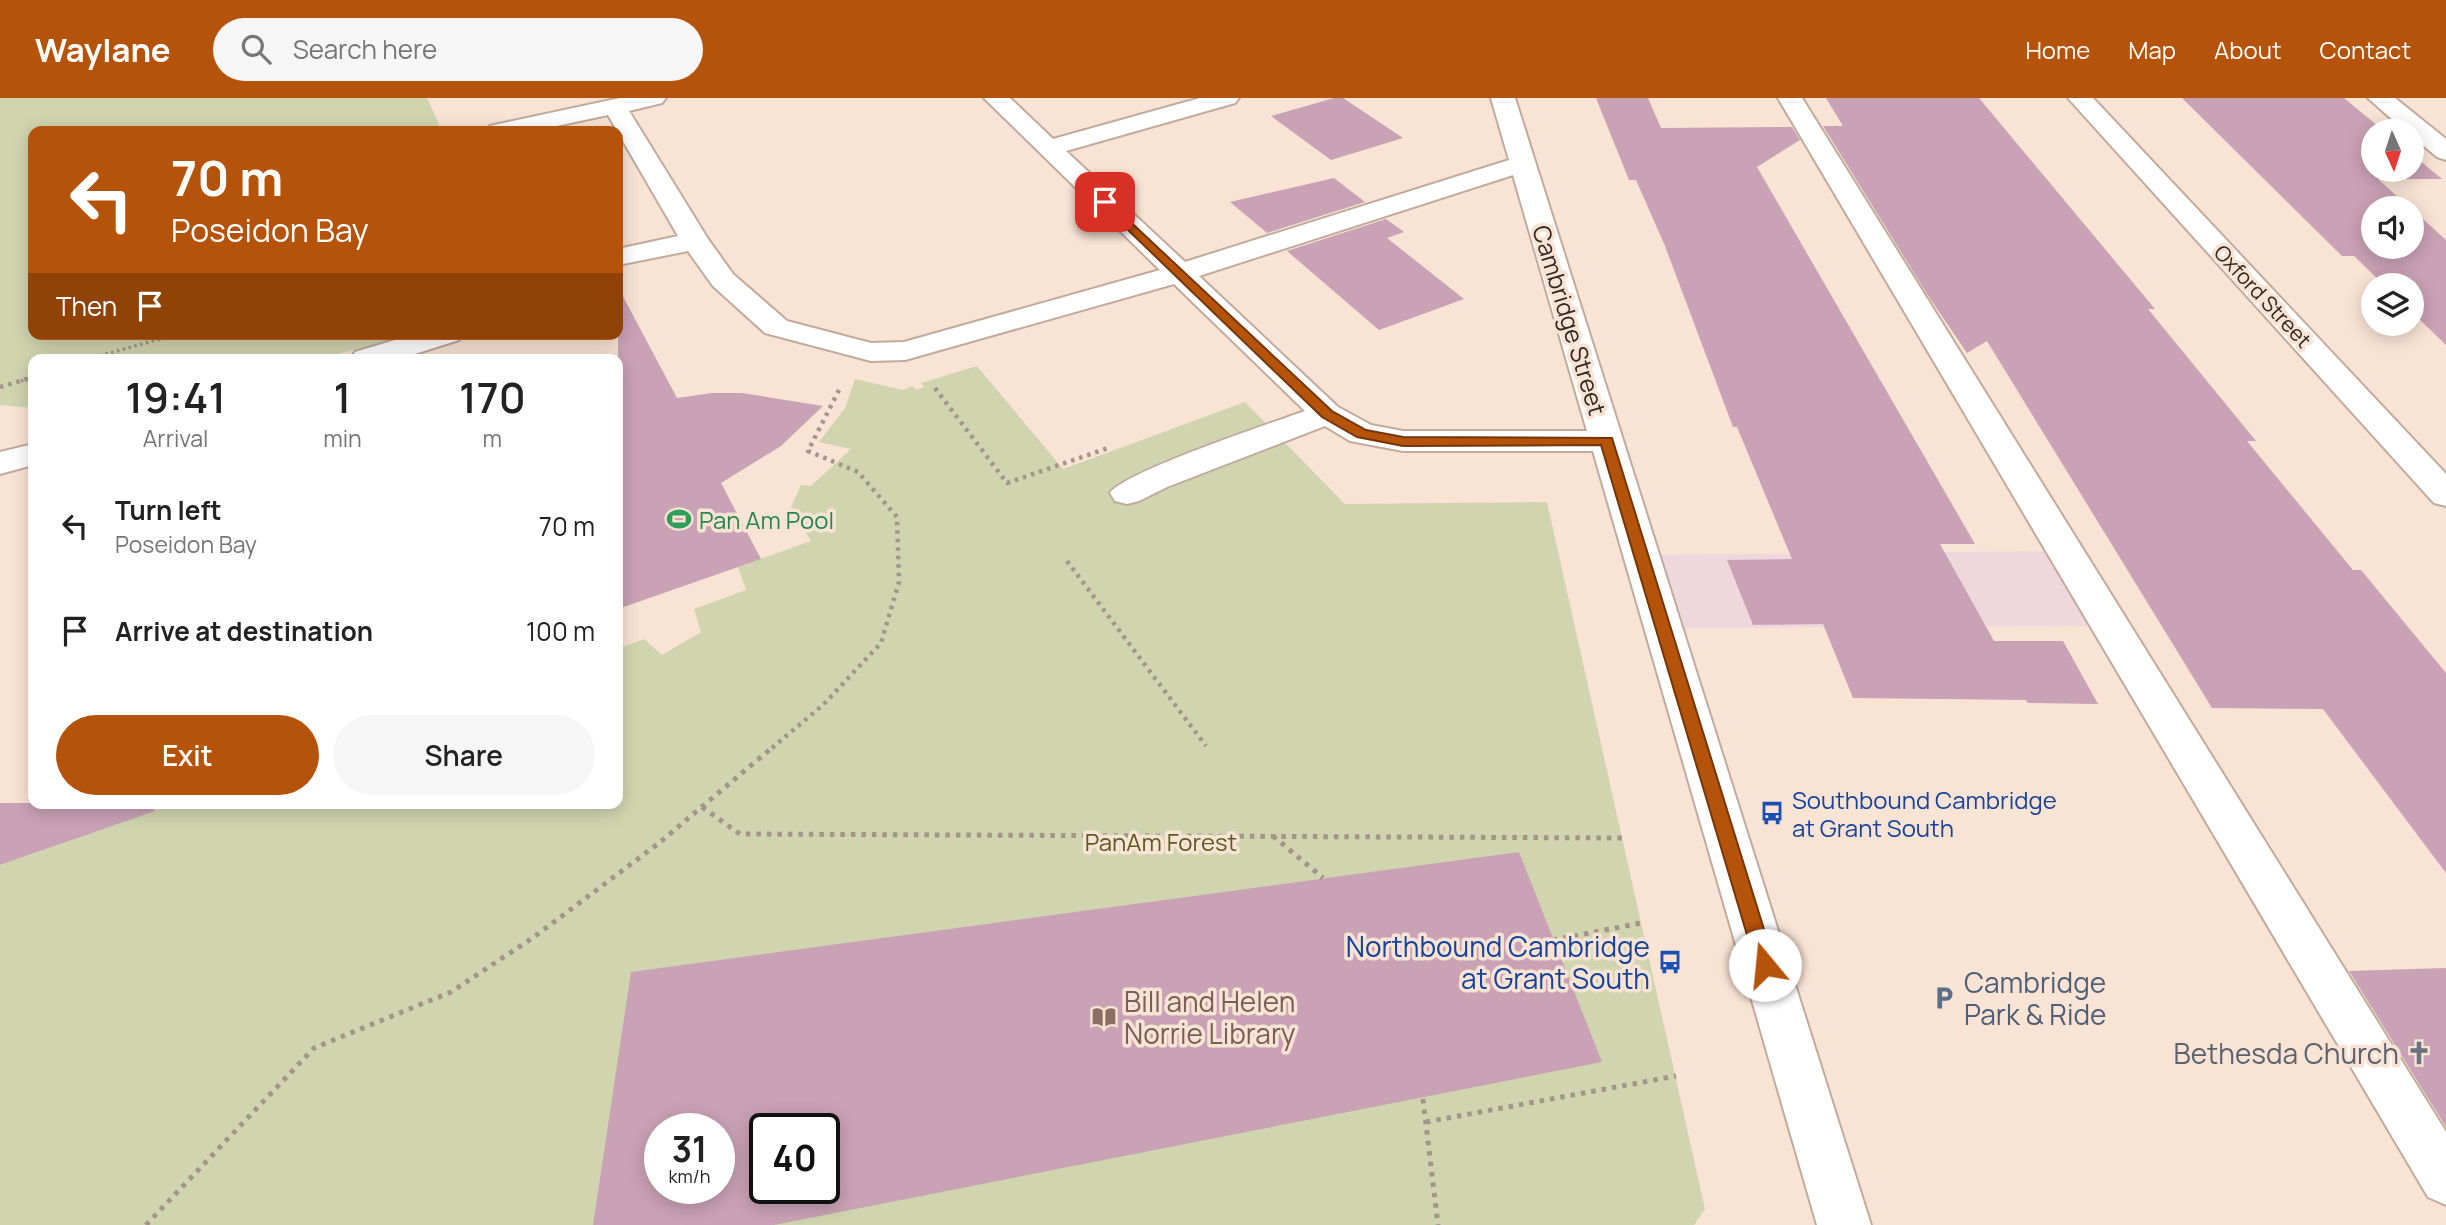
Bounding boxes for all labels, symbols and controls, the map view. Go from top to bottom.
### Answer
search box [213,18,703,81]
text: Waylane [35,27,171,72]
icon: search [237,30,275,68]
text: Search here [293,31,437,67]
text: Home [2025,33,2090,66]
text: Map [2128,33,2176,66]
text: About [2214,33,2282,66]
text: Contact [2320,33,2411,66]
north arrow [2361,119,2424,182]
map controls [2361,119,2424,336]
text: 70 m [171,144,283,211]
icon: left [56,154,147,245]
pin [1075,172,1135,232]
icon: arrive [1086,183,1124,221]
button: sound [2361,196,2424,259]
text: Poseidon Bay [171,208,369,252]
street label: Cambridge Street [1525,221,1615,419]
street label: Oxford Street [2208,239,2318,353]
button: layers [2361,273,2424,336]
icon: arrive [131,287,169,325]
text: Then [56,288,117,324]
text: 19:41 [125,368,226,426]
text: 1 [334,368,351,426]
text: 170 [459,368,526,426]
text: Arrival [143,422,208,454]
text: min [323,422,362,454]
text: m [483,422,502,454]
text: Turn left [115,492,222,528]
place label: Pan Am Pool [699,503,834,536]
sports icon: Pan Am Pool [665,505,693,533]
icon: left [56,507,94,545]
text: 70 m [539,508,595,544]
text: Poseidon Bay [115,528,257,560]
icon: arrive [56,612,94,650]
text: Arrive at destination [115,613,373,649]
text: 100 m [526,613,595,649]
button: Exit [56,715,319,795]
button: Share [333,715,595,795]
place label: Southbound Cambridge at Grant South [1792,783,2057,844]
bus stop icon: Southbound Cambridge at Grant South [1758,799,1786,827]
park label: PanAm Forest [1085,825,1237,858]
place label: Northbound Cambridge at Grant South [1346,927,1650,997]
position arrow [1728,928,1802,1002]
bus stop icon: Northbound Cambridge at Grant South [1656,948,1684,976]
place label: Cambridge Park & Ride [1964,963,2106,1033]
place label: Bill and Helen Norrie Library [1124,982,1296,1052]
parking icon: Cambridge Park & Ride [1930,984,1958,1012]
library icon: Bill and Helen Norrie Library [1090,1003,1118,1031]
place label: Bethesda Church [2174,1034,2399,1072]
church icon: Bethesda Church [2405,1039,2433,1067]
speed limit sign: 40 [749,1113,840,1204]
text: 31 [672,1125,707,1173]
text: km/h [669,1164,710,1188]

